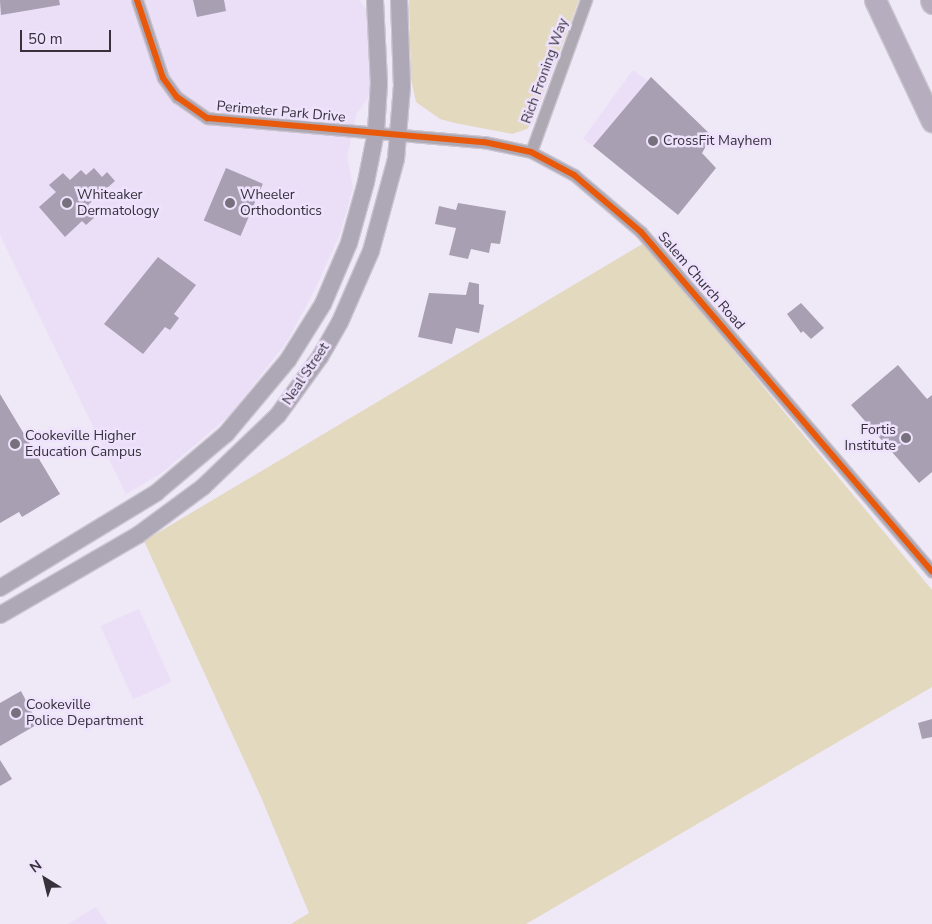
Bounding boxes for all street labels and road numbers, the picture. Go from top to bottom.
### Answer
street label: Rich Froning Way [518,16,572,126]
street label: Perimeter Park Drive [216,98,346,126]
street label: Salem Church Road [654,229,748,333]
street label: Neal Street [279,340,333,408]

